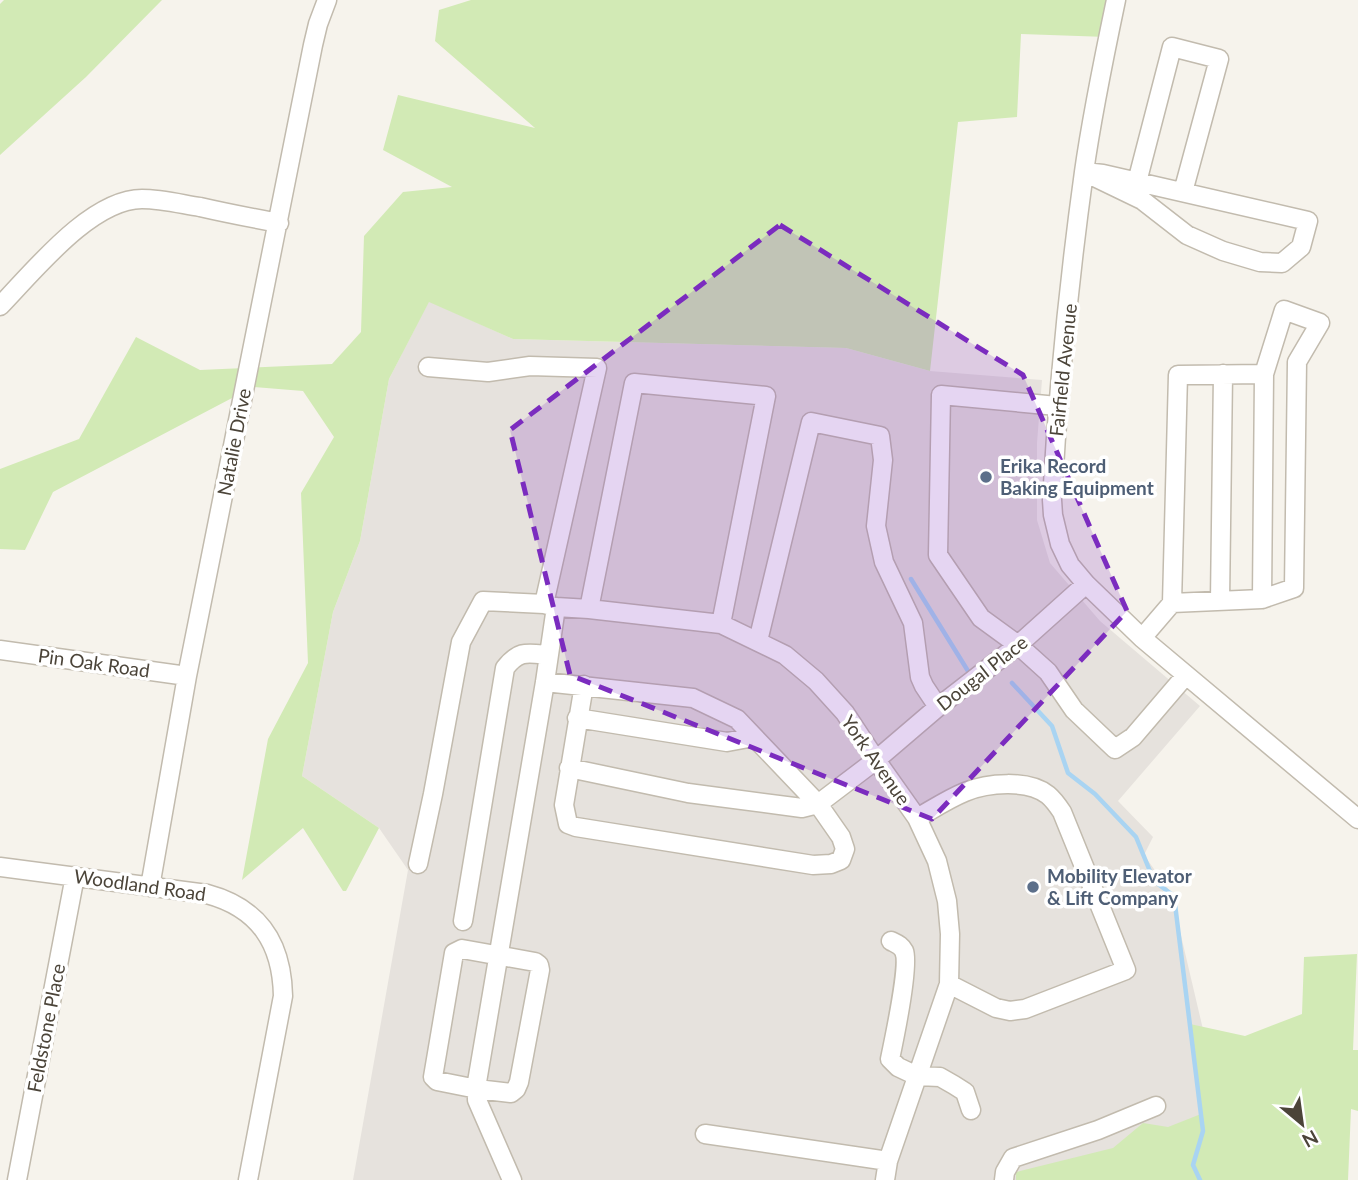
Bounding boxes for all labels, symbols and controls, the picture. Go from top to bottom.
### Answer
street label: Fairfield Avenue [1044,302,1081,438]
street label: Natalie Drive [212,386,255,498]
place label: Erika Record Baking Equipment [1000,454,1154,499]
marker: Erika Record Baking Equipment [978,469,994,485]
street label: Dougal Place [932,630,1032,715]
street label: Pin Oak Road [37,643,151,682]
street label: York Avenue [837,710,916,809]
street label: Woodland Road [73,864,208,905]
place label: Mobility Elevator & Lift Company [1047,864,1193,909]
marker: Mobility Elevator & Lift Company [1025,879,1041,895]
street label: Feldstone Place [22,962,69,1094]
north arrow [1267,1089,1337,1159]
text: N [1299,1126,1322,1153]

